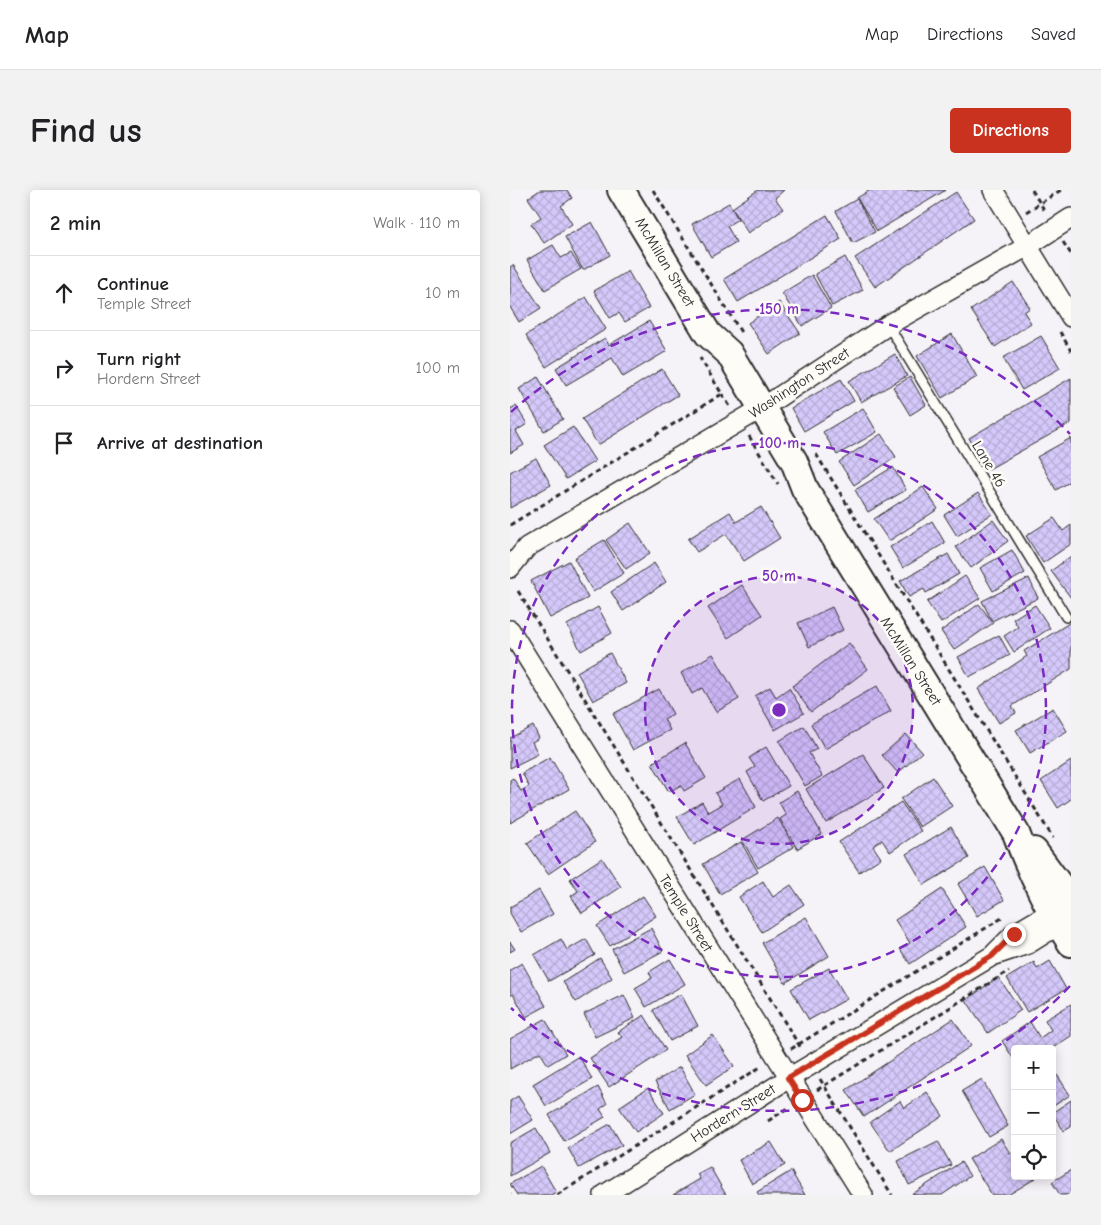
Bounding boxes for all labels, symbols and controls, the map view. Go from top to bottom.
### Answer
text: Map [25,21,69,49]
text: Map [865,24,899,45]
text: Directions [927,24,1003,45]
text: Saved [1031,24,1076,45]
button: Directions [950,108,1071,153]
text: Find us [30,110,142,151]
text: 2 min [50,211,101,235]
text: Walk · 110 m [373,214,460,232]
street label: McMillan Street [631,214,699,311]
text: Continue [97,273,169,295]
icon: ahead [50,279,78,307]
text: 10 m [425,284,460,302]
text: Temple Street [97,295,191,313]
text: 150 m [759,300,799,318]
street label: Washington Street [745,343,853,422]
text: Turn right [97,348,181,370]
icon: right [50,354,78,382]
text: 100 m [416,359,460,377]
text: Hordern Street [97,370,200,388]
icon: arrive [50,429,78,457]
text: Arrive at destination [97,432,263,454]
text: 100 m [759,434,799,452]
street label: Lane 46 [968,437,1010,491]
text: 50 m [762,567,796,585]
street label: McMillan Street [877,613,946,709]
centre of rings [770,701,788,719]
street label: Temple Street [655,871,717,956]
route end [1003,923,1026,946]
map controls [1011,1045,1056,1180]
button: + [1011,1045,1056,1090]
street label: Hordern Street [687,1079,779,1146]
route start [791,1089,814,1112]
button: − [1011,1090,1056,1135]
button: locate [1011,1135,1056,1180]

